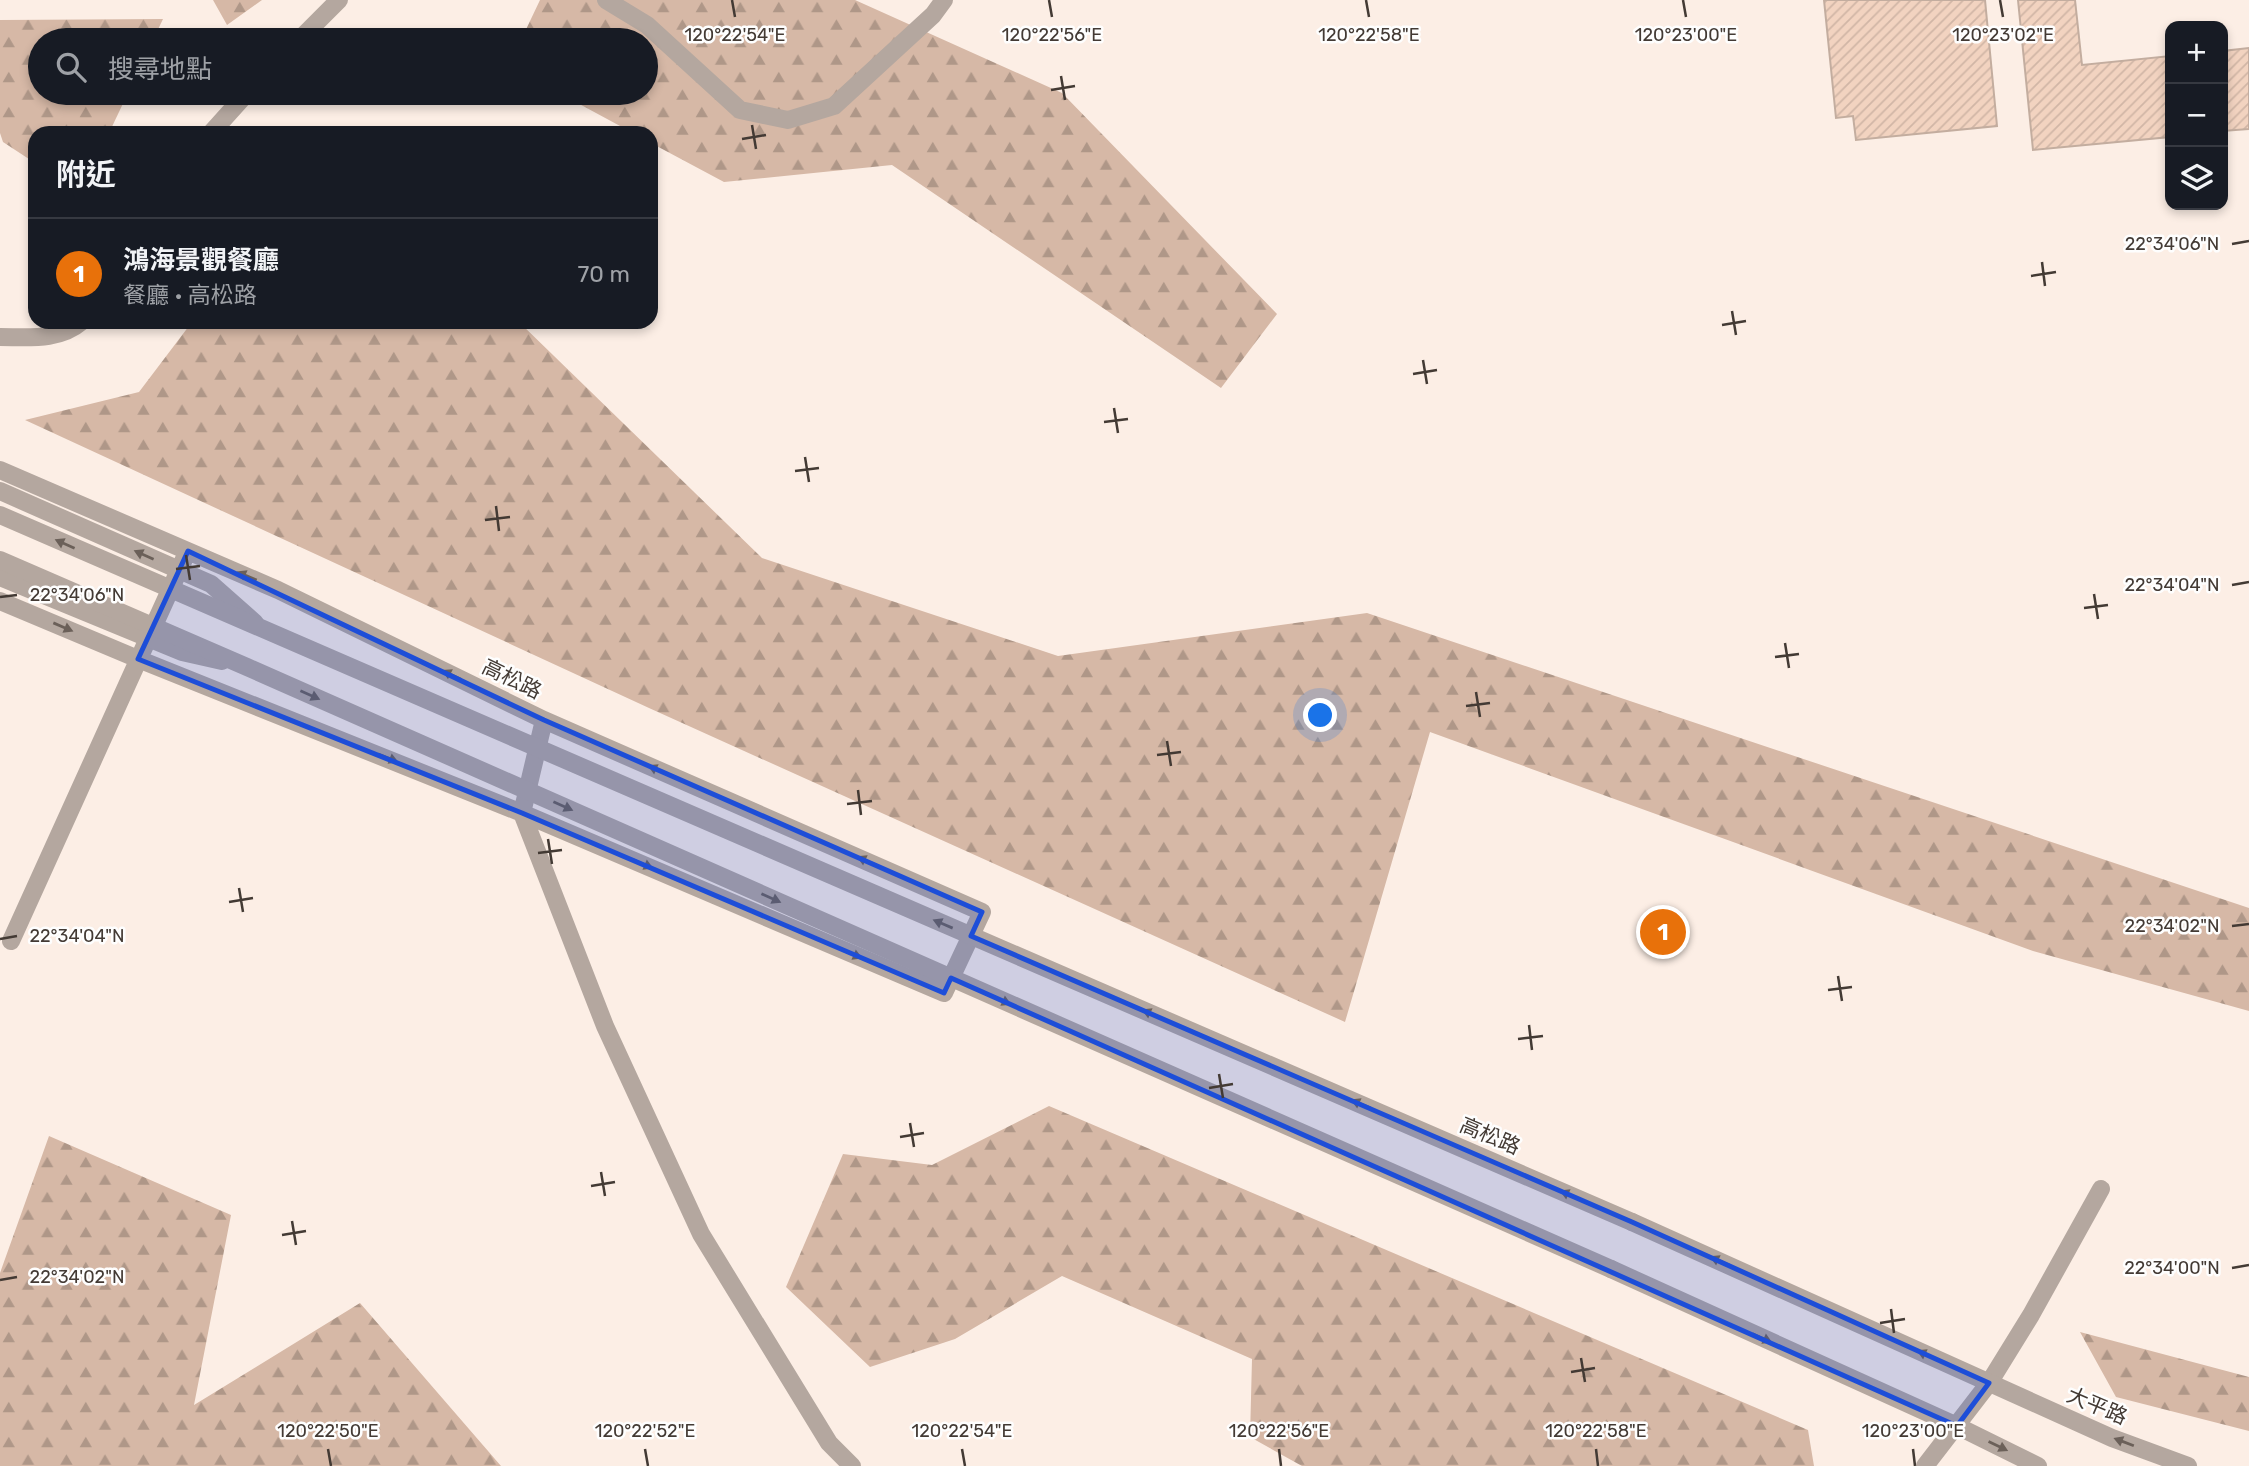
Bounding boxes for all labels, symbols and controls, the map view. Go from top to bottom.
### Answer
map controls [2165,21,2228,210]
button: + [2165,21,2228,84]
text: 120°22'54"E [685,24,785,46]
text: 120°22'56"E [1002,24,1102,46]
text: 120°22'58"E [1318,24,1420,46]
text: 120°23'00"E [1635,24,1737,46]
text: 120°23'02"E [1952,24,2054,46]
search box [28,28,658,105]
icon: search [52,48,90,86]
text: 搜尋地點 [108,54,212,85]
button: − [2165,84,2228,147]
button: layers [2165,147,2228,210]
text: 附近 [56,157,116,193]
text: 22°34'06"N [2125,233,2219,255]
text: 鴻海景觀餐廳 [123,245,279,276]
text: 1 [73,260,85,288]
text: 70 m [578,260,630,288]
text: 餐廳 · 高松路 [123,281,257,309]
one-way arrow [55,538,75,550]
one-way arrow [134,549,155,560]
one-way arrow [236,571,257,582]
text: 22°34'04"N [2124,574,2220,596]
text: 22°34'06"N [30,584,124,606]
one-way arrow [53,622,74,633]
street label: 高松路 [478,654,546,704]
one-way arrow [442,669,462,680]
one-way arrow [299,690,320,701]
your location [1303,698,1337,732]
one-way arrow [377,753,398,764]
one-way arrow [648,764,669,775]
one-way arrow [552,801,573,812]
one-way arrow [856,855,877,866]
one-way arrow [633,859,654,870]
one-way arrow [760,893,781,904]
pin: 1 [1640,906,1686,958]
text: 22°34'02"N [2125,915,2219,937]
one-way arrow [933,918,953,930]
text: 22°34'04"N [29,925,125,947]
one-way arrow [842,948,863,959]
one-way arrow [991,994,1011,1006]
one-way arrow [1142,1008,1162,1020]
one-way arrow [1350,1099,1371,1110]
street label: 高松路 [1456,1112,1524,1159]
one-way arrow [1559,1189,1580,1200]
one-way arrow [1710,1255,1730,1267]
text: 22°34'00"N [2124,1257,2220,1279]
text: 22°34'02"N [30,1266,124,1288]
one-way arrow [1752,1332,1772,1344]
one-way arrow [1917,1349,1937,1361]
street label: 大平路 [2063,1382,2131,1429]
text: 120°22'50"E [277,1420,379,1442]
text: 120°22'52"E [595,1420,695,1442]
text: 120°22'54"E [912,1420,1012,1442]
text: 120°22'56"E [1229,1420,1329,1442]
text: 120°22'58"E [1545,1420,1647,1442]
text: 120°23'00"E [1862,1420,1964,1442]
one-way arrow [2113,1437,2134,1448]
one-way arrow [1988,1441,2008,1452]

